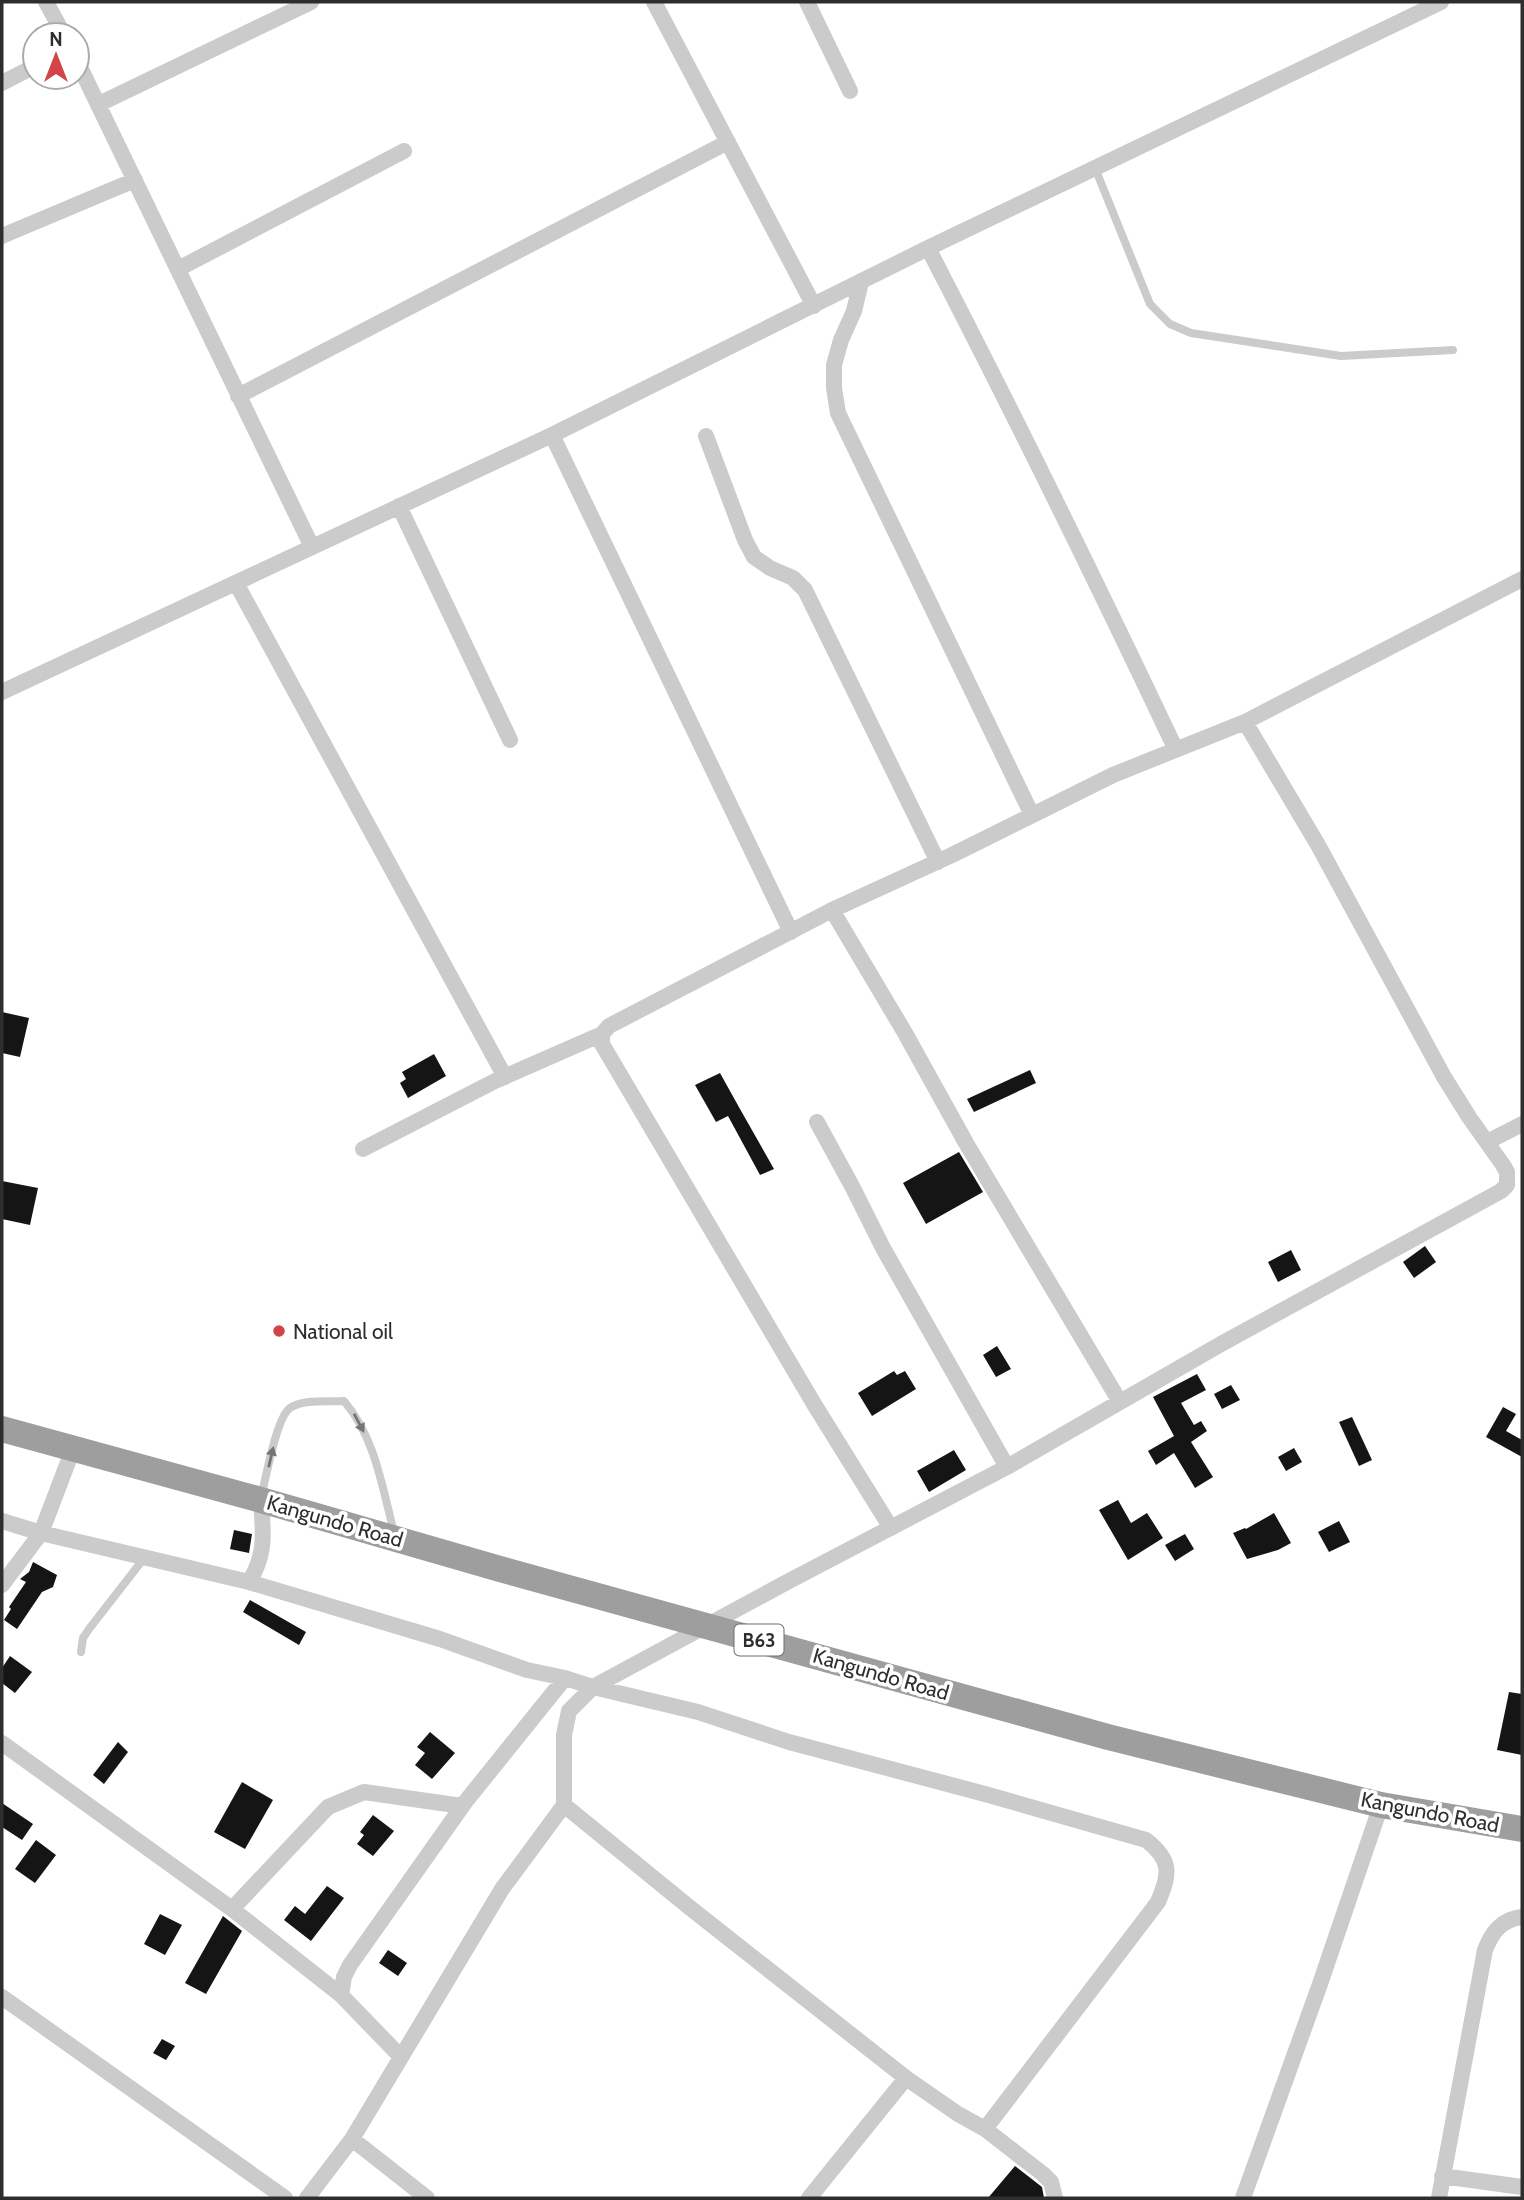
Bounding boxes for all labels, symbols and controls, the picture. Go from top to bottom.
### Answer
north arrow [21,21,91,91]
text: N [49,28,63,51]
place label: National oil [293,1319,393,1344]
marker: National oil [271,1323,287,1339]
one-way arrow [354,1413,365,1433]
one-way arrow [265,1446,276,1468]
street label: Kangundo Road [264,1490,406,1552]
road number: B63 [734,1624,784,1656]
street label: Kangundo Road [810,1643,952,1705]
street label: Kangundo Road [1359,1786,1501,1838]

